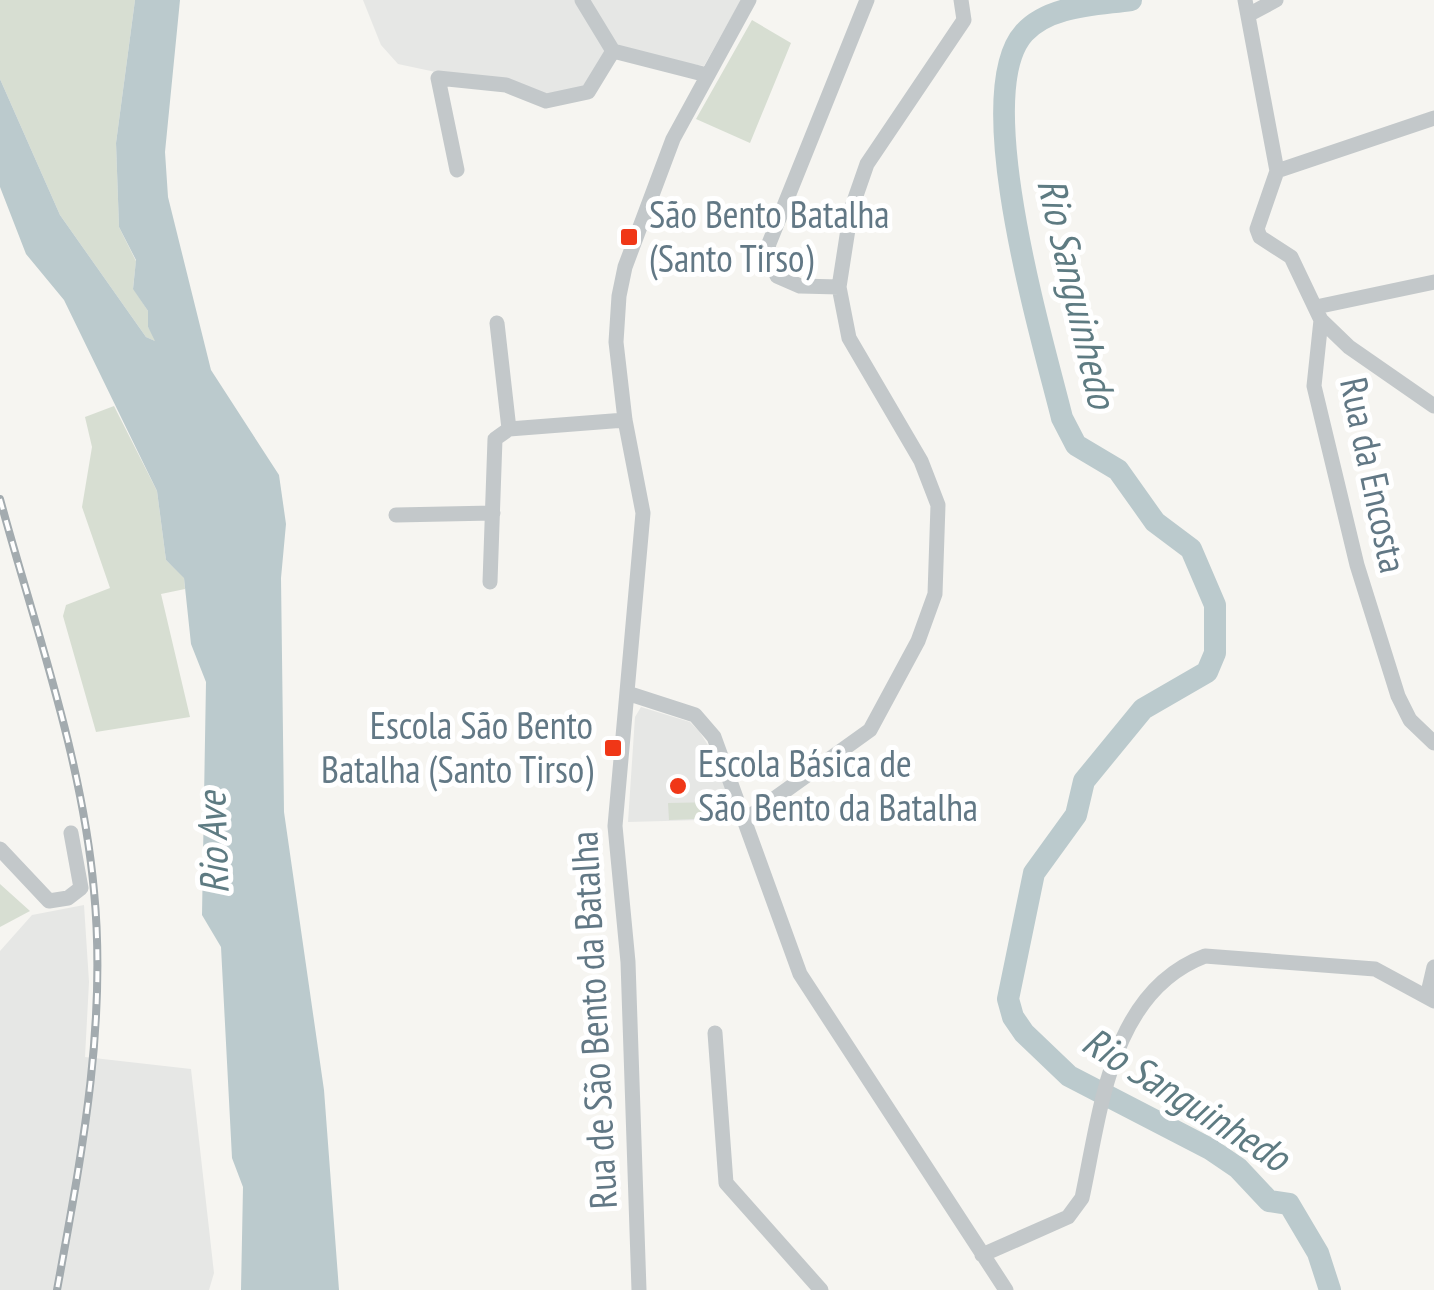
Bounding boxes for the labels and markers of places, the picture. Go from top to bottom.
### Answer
place label: São Bento Batalha (Santo Tirso) [649,189,889,282]
marker: São Bento Batalha (Santo Tirso) [618,226,640,248]
place label: Escola São Bento Batalha (Santo Tirso) [321,700,593,793]
marker: Escola São Bento Batalha (Santo Tirso) [602,737,624,759]
place label: Escola Básica de São Bento da Batalha [698,738,978,831]
marker: Escola Básica de São Bento da Batalha [667,775,689,797]

